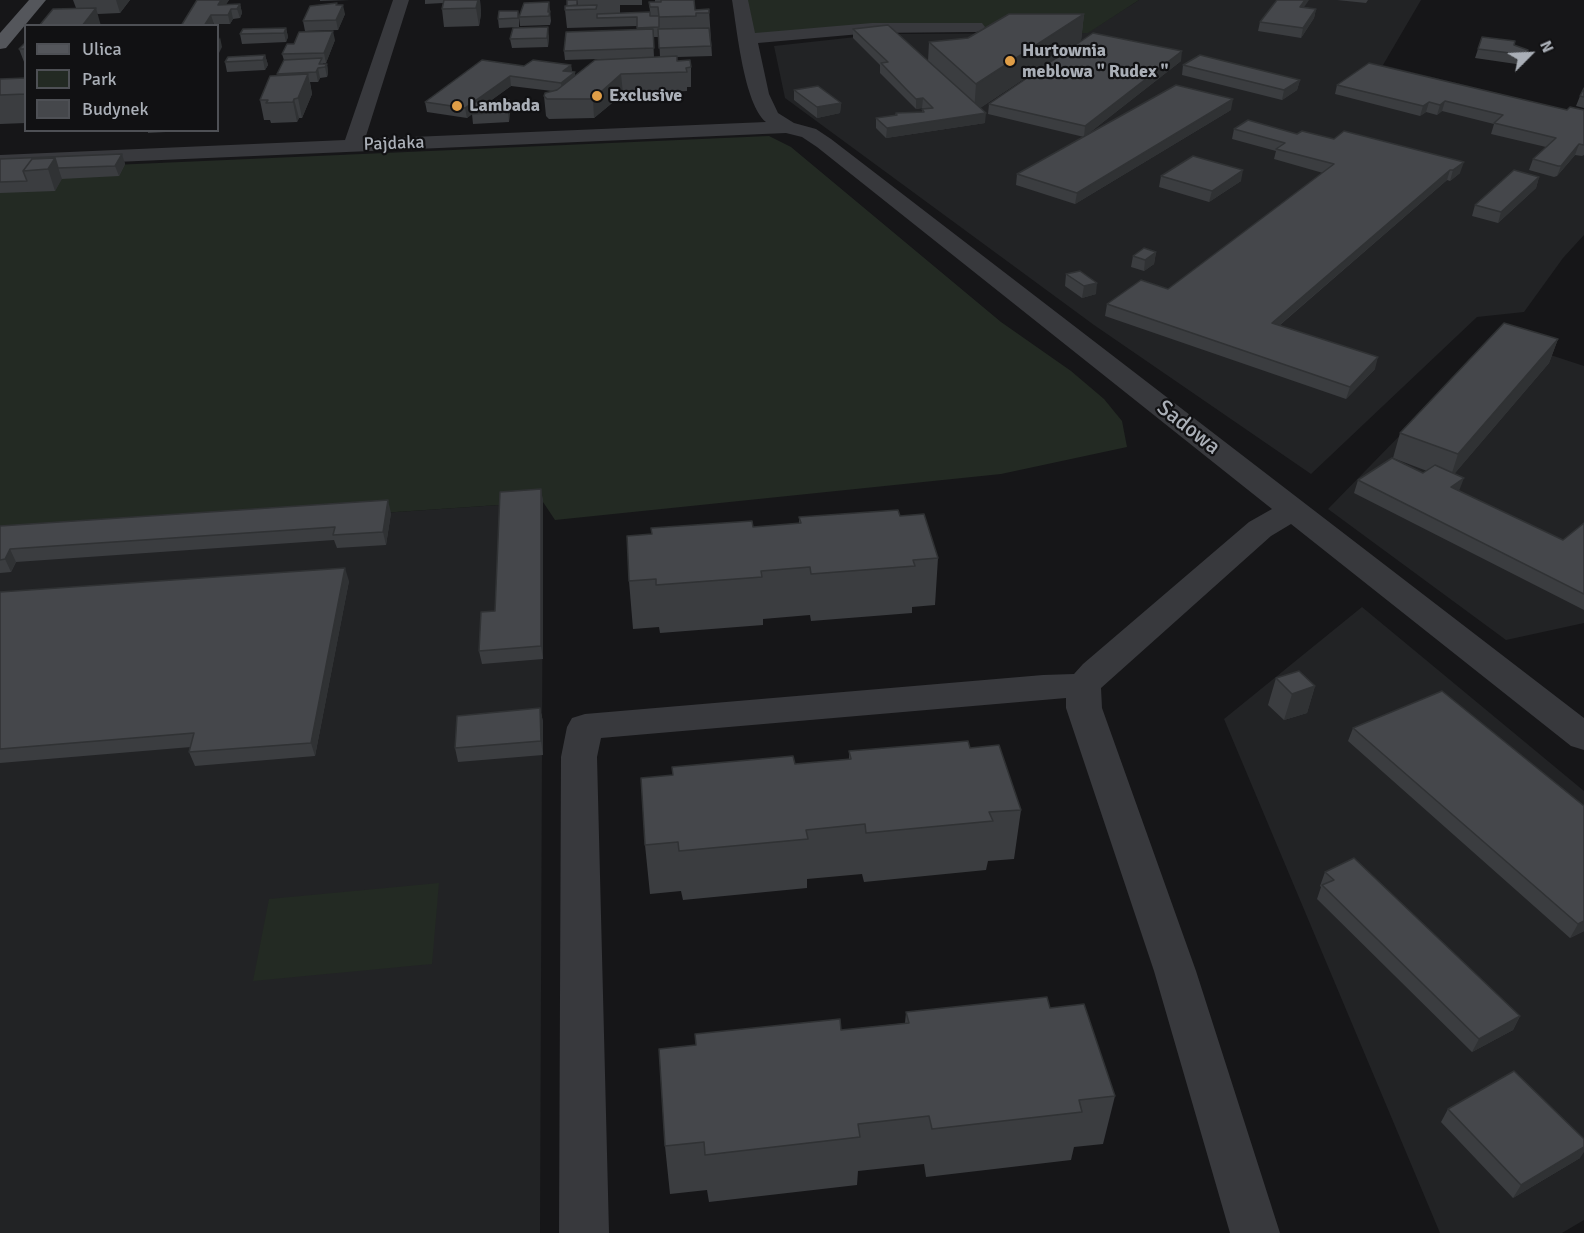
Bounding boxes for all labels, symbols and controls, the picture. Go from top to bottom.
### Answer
legend [24,24,219,132]
north arrow [1500,24,1560,84]
text: Ulica [82,38,122,60]
text: N [1535,38,1558,56]
place label: Hurtownia meblowa " Rudex " [1022,40,1169,82]
marker: Hurtownia meblowa " Rudex " [1003,54,1017,68]
text: Park [82,68,117,90]
place label: Exclusive [609,85,682,107]
marker: Exclusive [590,89,604,103]
place label: Lambada [469,95,540,117]
text: Budynek [82,98,149,120]
marker: Lambada [450,99,464,113]
street label: Pajdaka [363,132,425,156]
street label: Sadowa [1151,395,1225,461]

